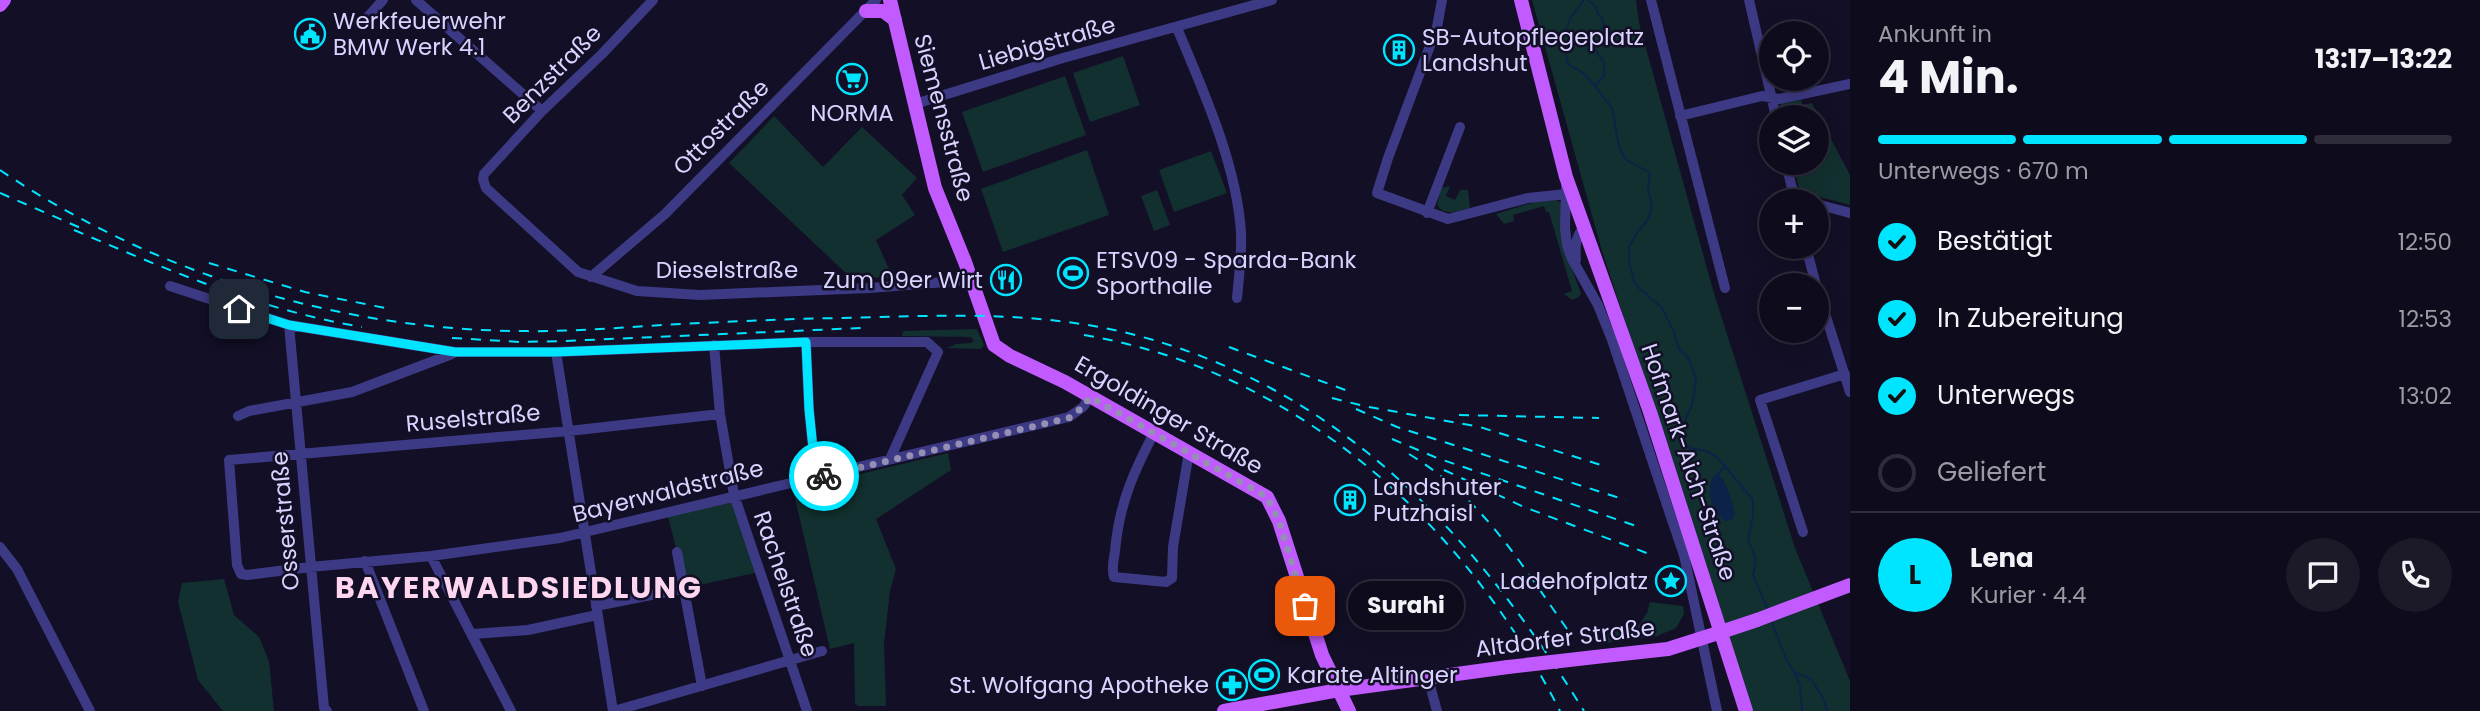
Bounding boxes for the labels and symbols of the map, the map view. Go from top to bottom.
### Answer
place label: Werkfeuerwehr BMW Werk 4.1 [333,5,506,63]
street label: Liebigstraße [975,8,1119,78]
public building icon: Werkfeuerwehr BMW Werk 4.1 [293,17,327,51]
street label: Benzstraße [495,17,609,131]
place label: SB-Autopflegeplatz Landshut [1422,21,1644,79]
street label: Siemensstraße [906,31,982,205]
building icon: SB-Autopflegeplatz Landshut [1382,33,1416,67]
supermarket icon: NORMA [835,62,869,96]
street label: Ottostraße [666,72,776,182]
place label: NORMA [810,97,894,129]
place label: ETSV09 - Sparda-Bank Sporthalle [1096,244,1356,302]
street label: Dieselstraße [656,254,798,286]
sports icon: ETSV09 - Sparda-Bank Sporthalle [1056,256,1090,290]
restaurant icon: Zum 09er Wirt [989,263,1023,297]
place label: Zum 09er Wirt [823,264,983,296]
pin [209,279,269,339]
street label: Hofmark-Aich-Straße [1633,339,1745,585]
street label: Ergoldinger Straße [1069,348,1269,482]
street label: Ruselstraße [404,396,542,440]
courier [789,441,859,511]
street label: Osserstraße [263,450,307,592]
street label: Bayerwaldstraße [569,452,767,530]
place label: Landshuter Putzhaisl [1373,471,1501,529]
building icon: Landshuter Putzhaisl [1333,483,1367,517]
street label: Rachelstraße [746,507,826,661]
place icon: Ladehofplatz [1654,564,1688,598]
place label: Ladehofplatz [1500,565,1648,597]
district label: BAYERWALDSIEDLUNG [335,566,703,609]
pin [1275,576,1335,636]
callout: Surahi [1347,582,1462,630]
street label: Altdorfer Straße [1473,611,1657,665]
sports icon: Karate Altinger [1247,658,1281,692]
place label: Karate Altinger [1287,659,1458,691]
pharmacy icon: St. Wolfgang Apotheke [1215,668,1249,702]
place label: St. Wolfgang Apotheke [949,669,1209,701]

